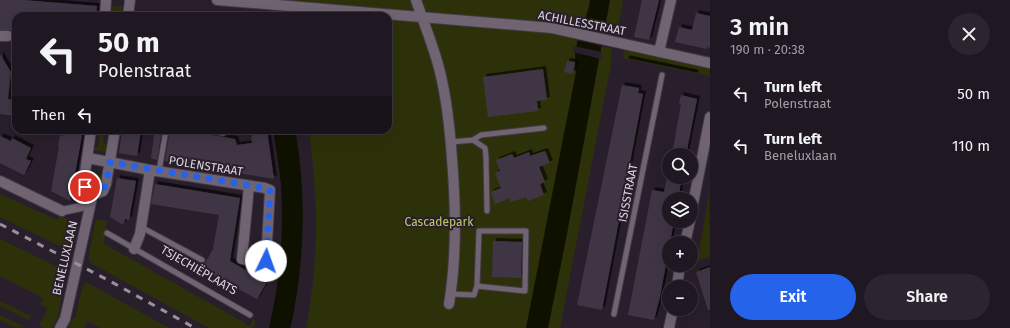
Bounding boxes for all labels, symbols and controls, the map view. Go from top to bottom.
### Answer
street label: ACHILLESSTRAAT [537,8,628,39]
text: 3 min [730,13,789,41]
button: close [948,13,990,55]
text: 50 m [98,26,160,59]
icon: left [32,28,84,80]
text: 190 m · 20:38 [730,42,805,57]
text: Polenstraat [98,60,191,82]
text: Turn left [764,78,822,96]
icon: left [730,83,752,105]
text: 50 m [957,85,990,103]
text: Polenstraat [764,96,831,111]
icon: left [74,104,96,126]
text: Then [32,106,66,124]
text: Turn left [764,130,822,148]
icon: left [730,135,752,157]
text: 110 m [952,137,990,155]
map controls [662,148,698,316]
button: search [662,148,698,184]
text: Beneluxlaan [764,148,837,163]
street label: POLENSTRAAT [168,153,245,179]
street label: ISISSTRAAT [615,162,641,223]
pin [68,170,102,204]
icon: arrive [74,176,96,198]
button: layers [662,192,698,228]
park label: Cascadepark [405,215,474,229]
street label: BENELUXLAAN [50,219,80,297]
button: + [662,236,698,272]
position arrow [245,240,287,282]
street label: TSJECHIËPLAATS [158,242,241,298]
button: Exit [730,274,856,320]
button: Share [864,274,990,320]
button: − [662,280,698,316]

